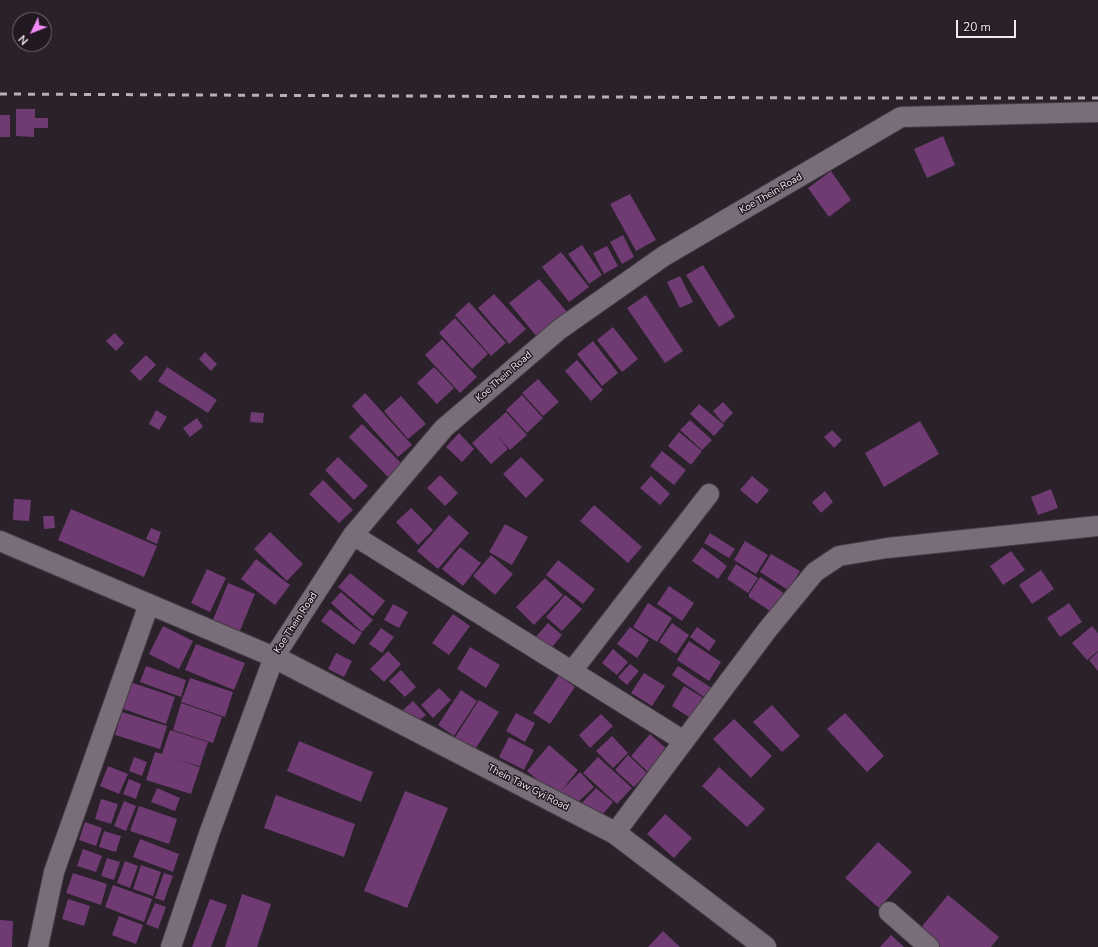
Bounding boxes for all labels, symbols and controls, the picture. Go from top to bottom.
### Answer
north arrow [12,12,52,52]
scale bar [958,12,1018,38]
text: 20 m [963,19,991,35]
text: N [15,32,32,48]
street label: Koe Thein Road [737,171,805,217]
street label: Koe Thein Road [473,349,535,405]
street label: Koe Thein Road [272,590,320,656]
street label: Thein Taw Gyi Road [485,762,571,814]

